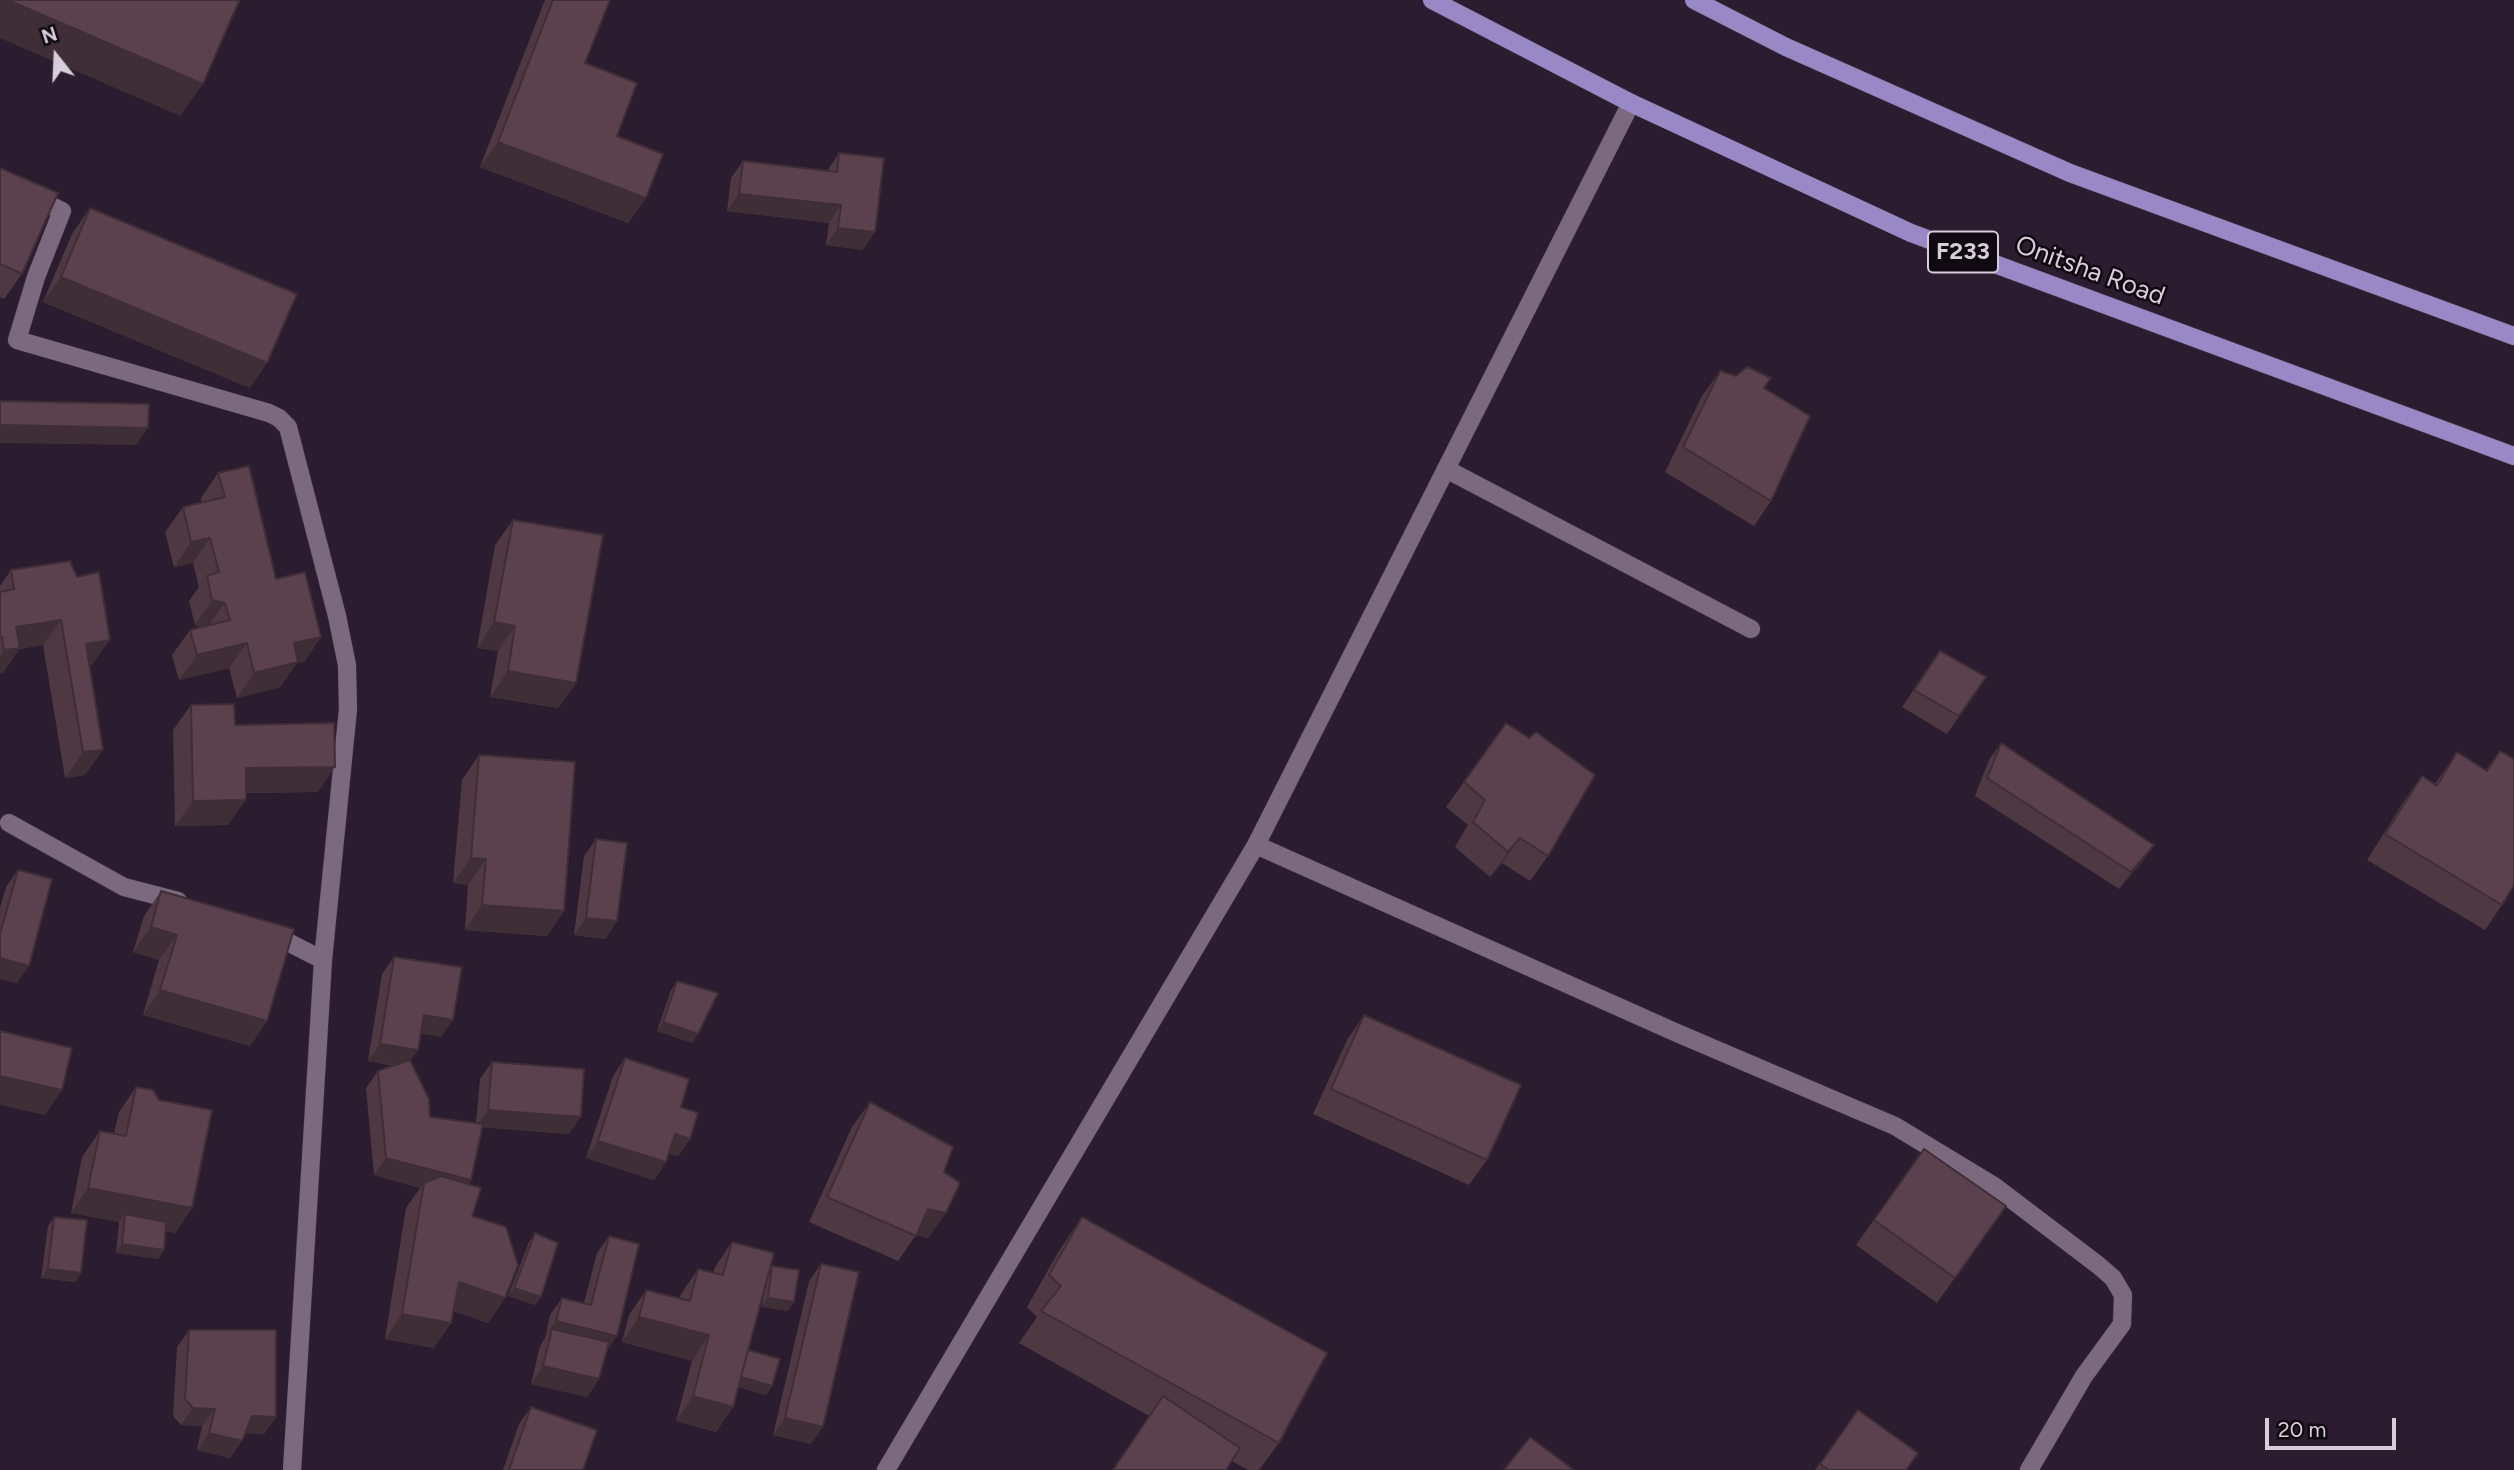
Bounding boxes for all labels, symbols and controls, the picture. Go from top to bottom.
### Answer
north arrow [21,21,91,91]
text: N [39,22,60,49]
street label: Onitsha Road [2011,230,2169,312]
road number: F233 [1928,232,1998,272]
scale bar [2269,1404,2400,1448]
text: 20 m [2278,1417,2326,1442]

